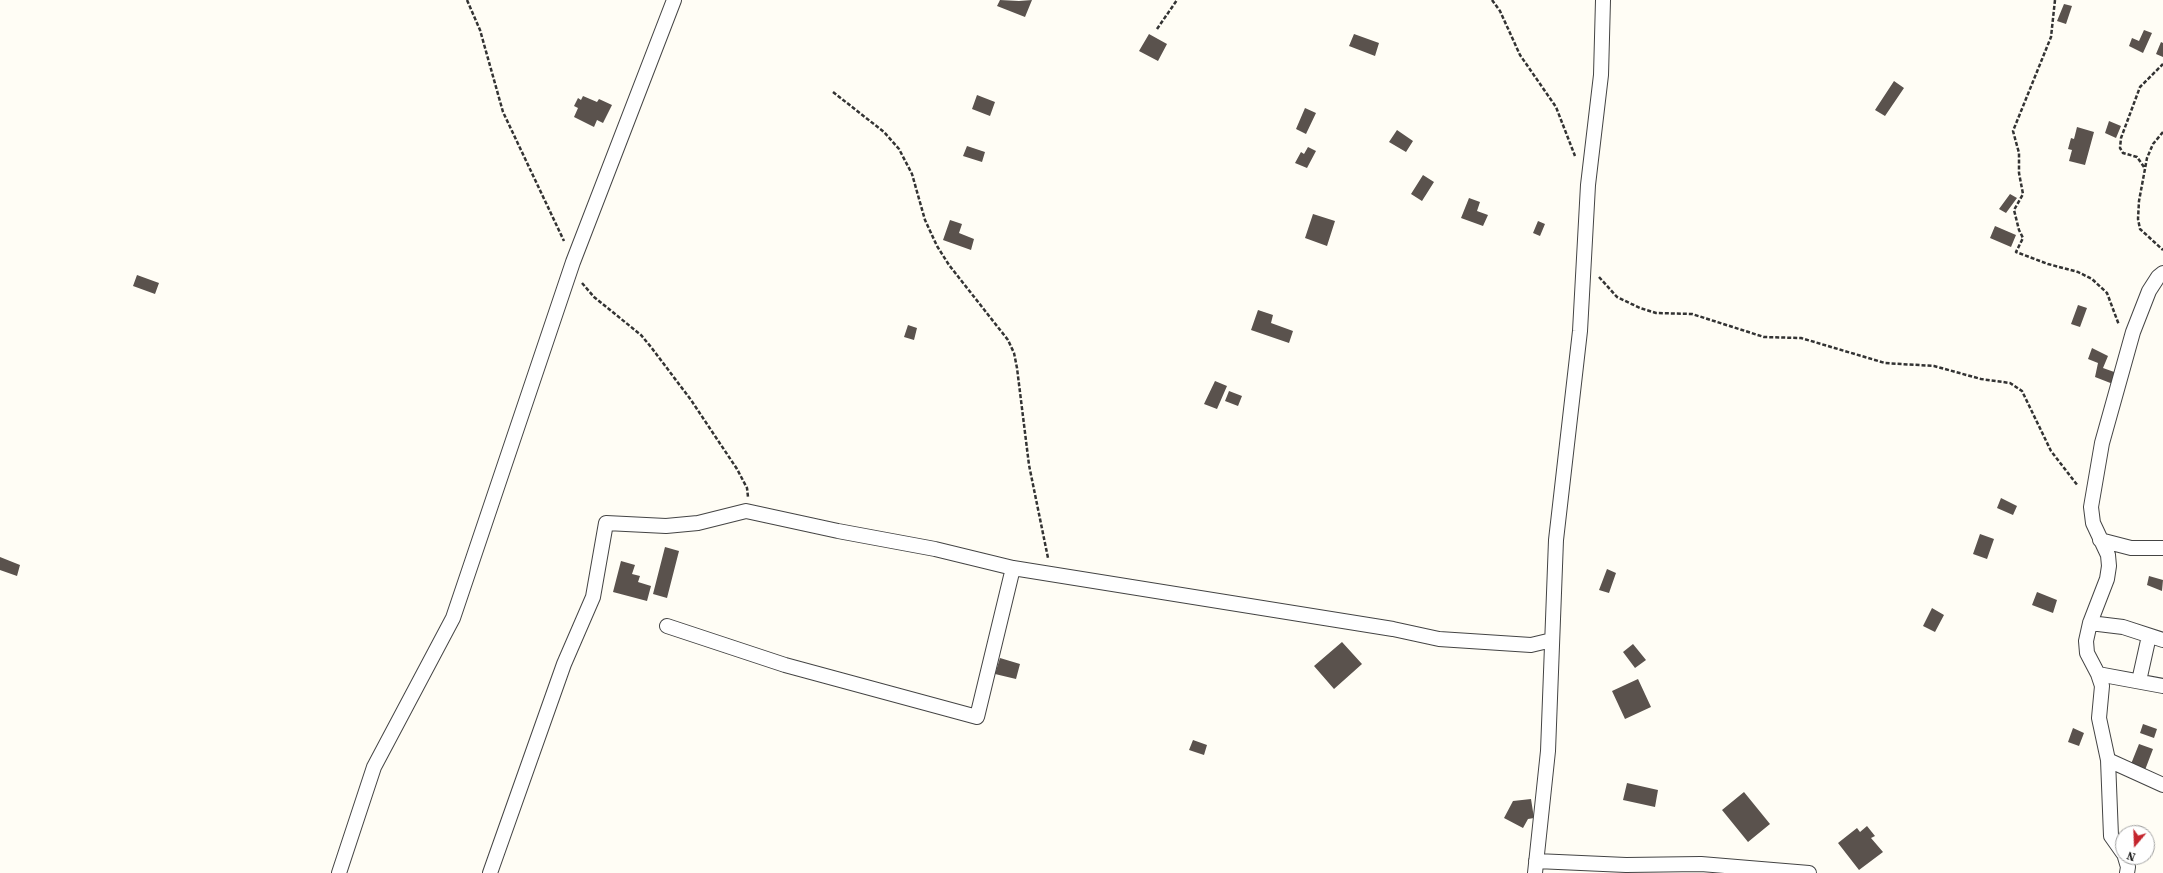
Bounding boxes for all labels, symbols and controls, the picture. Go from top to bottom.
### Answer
north arrow [2115,825,2155,865]
text: N [2125,847,2137,864]

